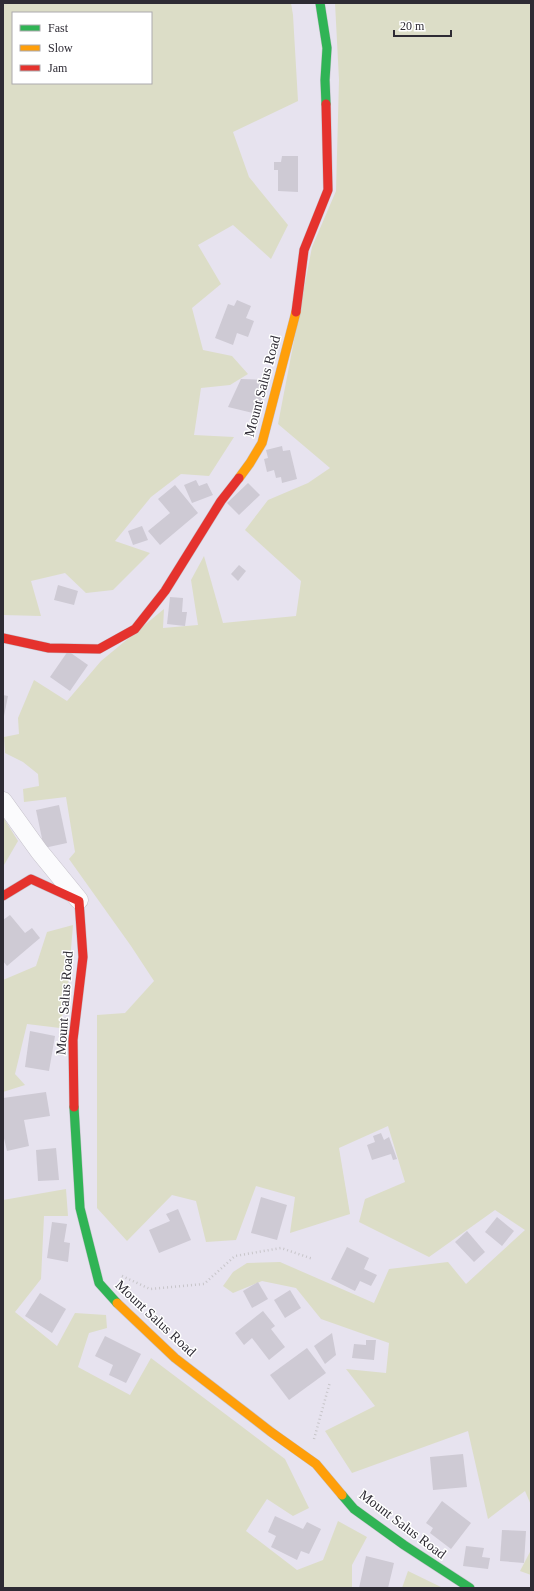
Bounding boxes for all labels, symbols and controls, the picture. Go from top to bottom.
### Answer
legend [12,12,152,84]
scale bar [394,12,451,38]
text: 20 m [400,19,425,33]
text: Fast [48,21,69,35]
text: Slow [48,41,73,55]
text: Jam [48,61,68,75]
street label: Mount Salus Road [242,334,283,438]
street label: Mount Salus Road [53,951,76,1056]
street label: Mount Salus Road [112,1277,199,1359]
street label: Mount Salus Road [357,1487,449,1562]

